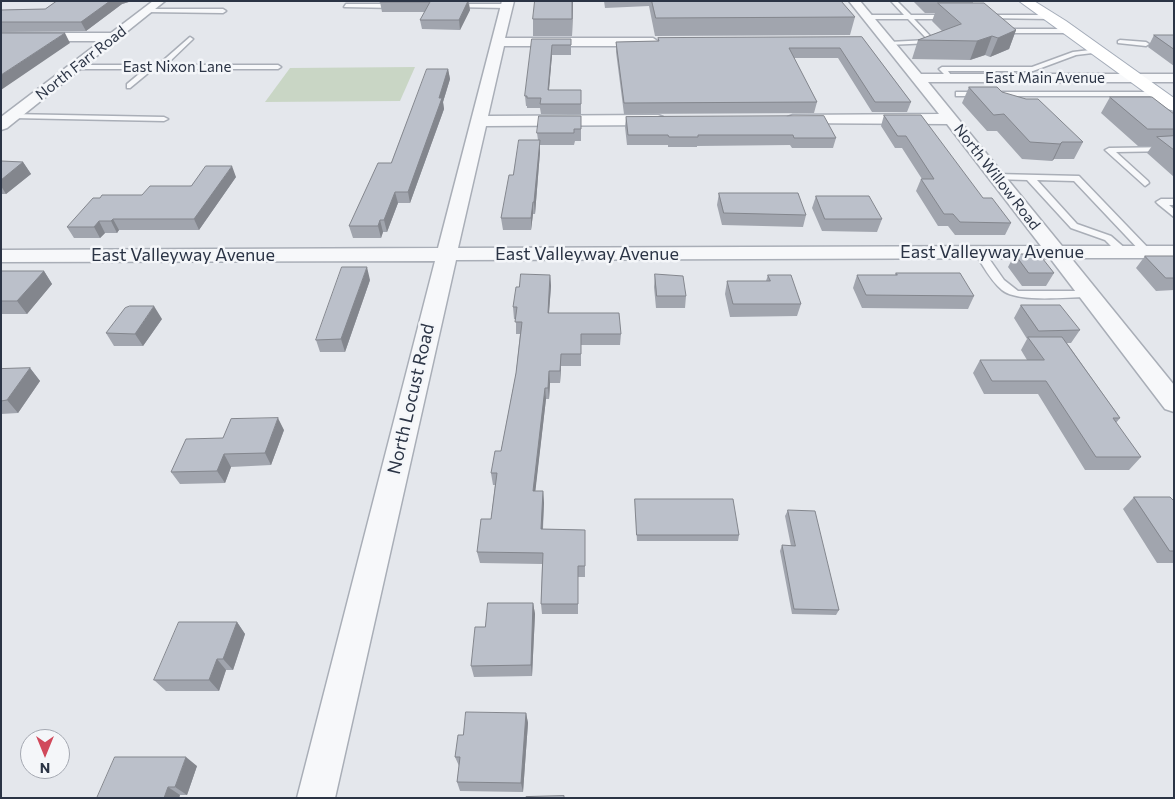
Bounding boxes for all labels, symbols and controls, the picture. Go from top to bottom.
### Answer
street label: North Farr Road [32,22,130,104]
street label: East Nixon Lane [123,58,231,76]
street label: East Main Avenue [985,69,1105,87]
street label: North Willow Road [950,121,1044,233]
street label: East Valleyway Avenue [900,241,1084,263]
street label: East Valleyway Avenue [495,243,679,265]
street label: East Valleyway Avenue [91,244,275,266]
street label: North Locust Road [383,322,439,476]
north arrow [20,729,70,779]
text: N [40,760,50,777]

